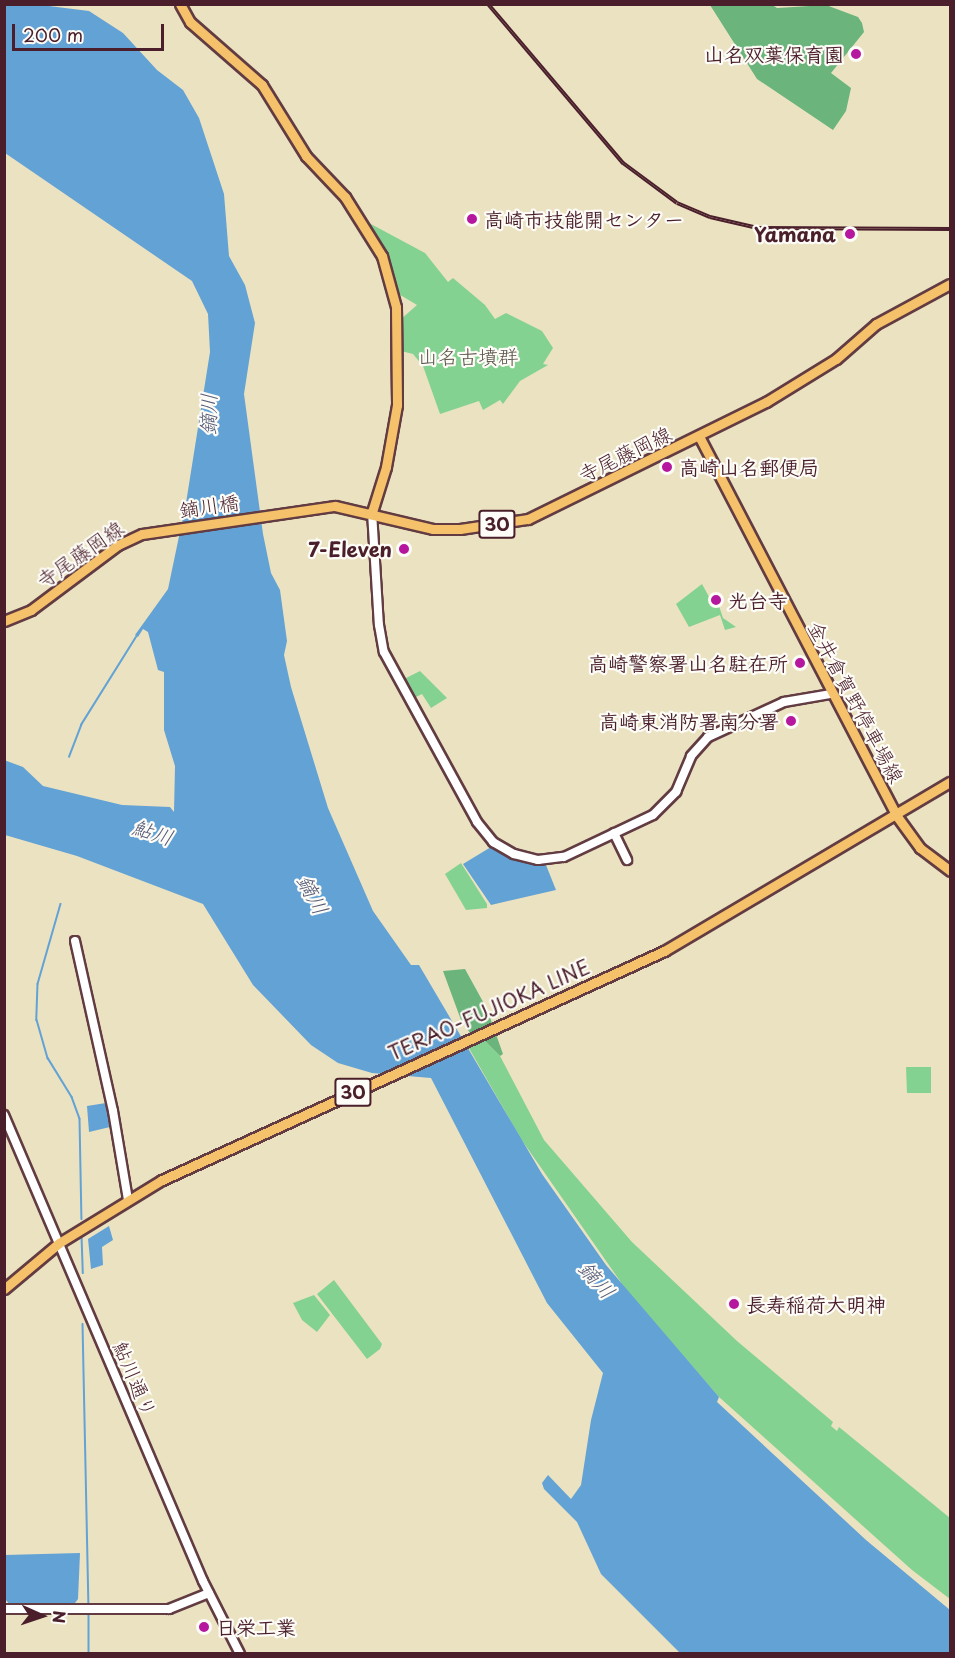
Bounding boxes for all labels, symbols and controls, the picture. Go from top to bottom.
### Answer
scale bar [15,12,166,50]
text: 200 m [23,21,83,48]
place label: 山名双葉保育園 [704,42,844,66]
marker: 山名双葉保育園 [849,47,863,61]
place label: 高崎市技能開センター [484,207,684,231]
marker: 高崎市技能開センター [465,212,479,226]
place label: Yamana [754,222,836,246]
marker: Yamana [841,225,859,243]
park label: 山名古墳群 [418,344,518,368]
water label: 鏑川 [194,393,220,435]
street label: 寺尾藤岡線 [575,421,675,487]
place label: 高崎山名郵便局 [679,455,819,479]
marker: 高崎山名郵便局 [660,460,674,474]
street label: 鏑川橋 [178,490,240,522]
road number: 30 [478,509,516,539]
street label: 寺尾藤岡線 [32,515,128,593]
place label: 7-Eleven [308,537,392,561]
marker: 7-Eleven [397,542,411,556]
place label: 光台寺 [728,588,788,612]
marker: 光台寺 [709,593,723,607]
street label: 金井倉賀野停車場線 [803,617,909,787]
place label: 高崎警察署山名駐在所 [588,651,788,675]
marker: 高崎警察署山名駐在所 [793,656,807,670]
place label: 高崎東消防署南分署 [599,709,779,733]
marker: 高崎東消防署南分署 [784,714,798,728]
water label: 鮎川 [129,813,177,849]
water label: 鏑川 [293,870,335,918]
street label: TERAO-FUJIOKA LINE [384,954,594,1066]
road number: 30 [334,1077,372,1107]
water label: 鏑川 [575,1255,621,1303]
place label: 長寿稲荷大明神 [746,1292,886,1316]
marker: 長寿稲荷大明神 [727,1297,741,1311]
street label: 鮎川通り [108,1337,162,1421]
north arrow [12,1586,72,1646]
text: N [48,1610,72,1624]
place label: 日栄工業 [216,1615,296,1639]
marker: 日栄工業 [197,1620,211,1634]

